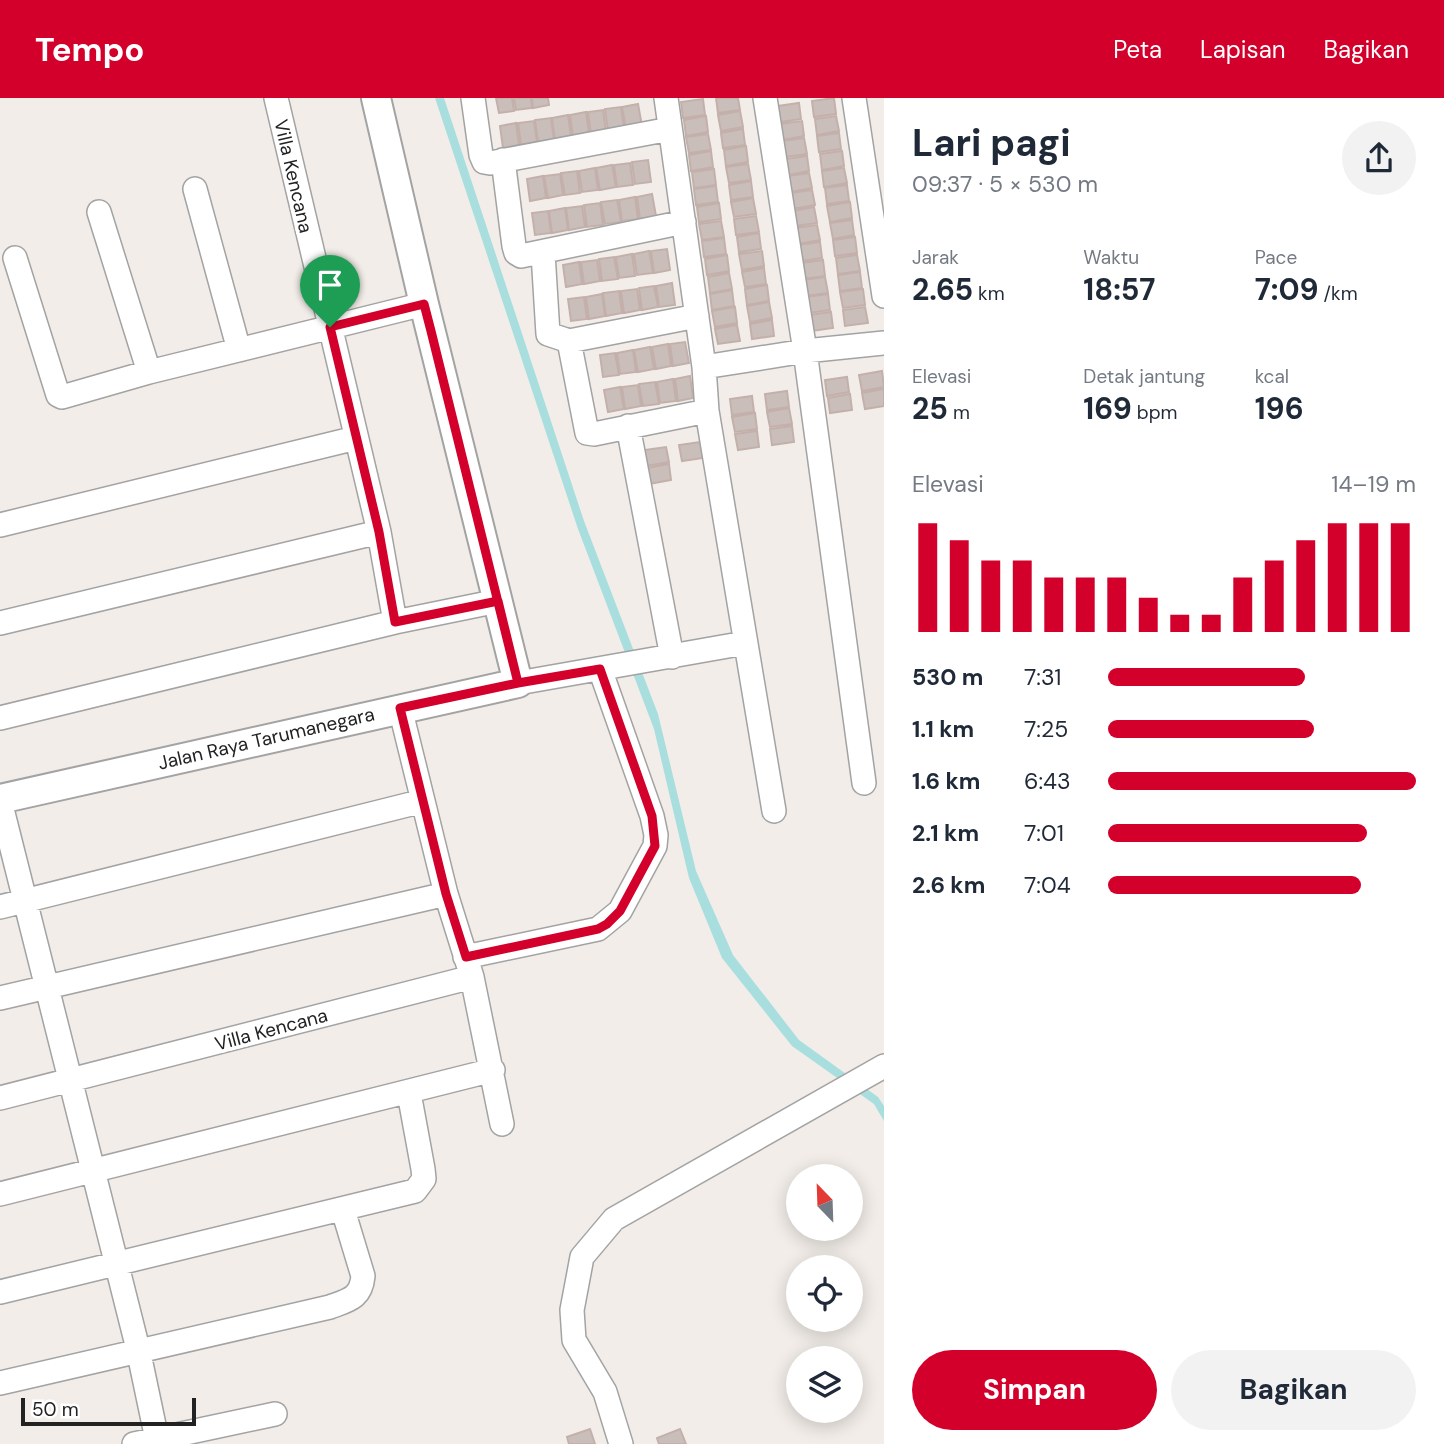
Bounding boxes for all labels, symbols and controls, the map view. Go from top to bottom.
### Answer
text: Tempo [35,28,144,71]
text: Peta [1113,34,1162,65]
text: Lapisan [1200,34,1285,65]
text: Bagikan [1323,34,1409,65]
street label: Villa Kencana [268,117,319,235]
text: Lari pagi [912,118,1071,168]
button: share [1342,121,1416,195]
text: 09:37 · 5 × 530 m [912,169,1098,199]
text: Jarak [912,245,959,270]
text: Waktu [1083,245,1139,270]
text: Pace [1255,245,1297,270]
pin [300,255,360,327]
icon: arrive [311,266,349,304]
text: 2.65 [912,270,973,309]
text: 18:57 [1083,270,1155,309]
text: 7:09 [1255,270,1319,309]
text: km [973,281,1005,306]
text: /km [1319,281,1358,306]
text: Elevasi [912,364,971,389]
text: Detak jantung [1083,364,1205,389]
text: kcal [1255,364,1289,389]
text: 25 [912,389,948,428]
text: 169 [1083,389,1132,428]
text: 196 [1255,389,1304,428]
text: m [948,400,970,425]
text: bpm [1132,400,1178,425]
text: Elevasi [912,469,984,499]
text: 14–19 m [1331,469,1416,499]
text: 530 m [912,662,983,692]
text: 7:31 [1024,662,1061,692]
street label: Jalan Raya Tarumanegara [155,701,377,776]
text: 1.1 km [912,714,974,744]
text: 7:25 [1024,714,1068,744]
text: 1.6 km [912,766,980,796]
text: 6:43 [1024,766,1071,796]
text: 2.1 km [912,818,979,848]
text: 7:01 [1024,818,1064,848]
text: 2.6 km [912,870,985,900]
text: 7:04 [1024,870,1071,900]
street label: Villa Kencana [212,1002,330,1057]
north arrow [786,1164,863,1241]
map controls [786,1164,863,1423]
button: locate [786,1255,863,1332]
button: layers [786,1346,863,1423]
button: Simpan [912,1350,1157,1430]
button: Bagikan [1171,1350,1416,1430]
scale bar [21,1395,196,1427]
text: 50 m [32,1397,79,1422]

